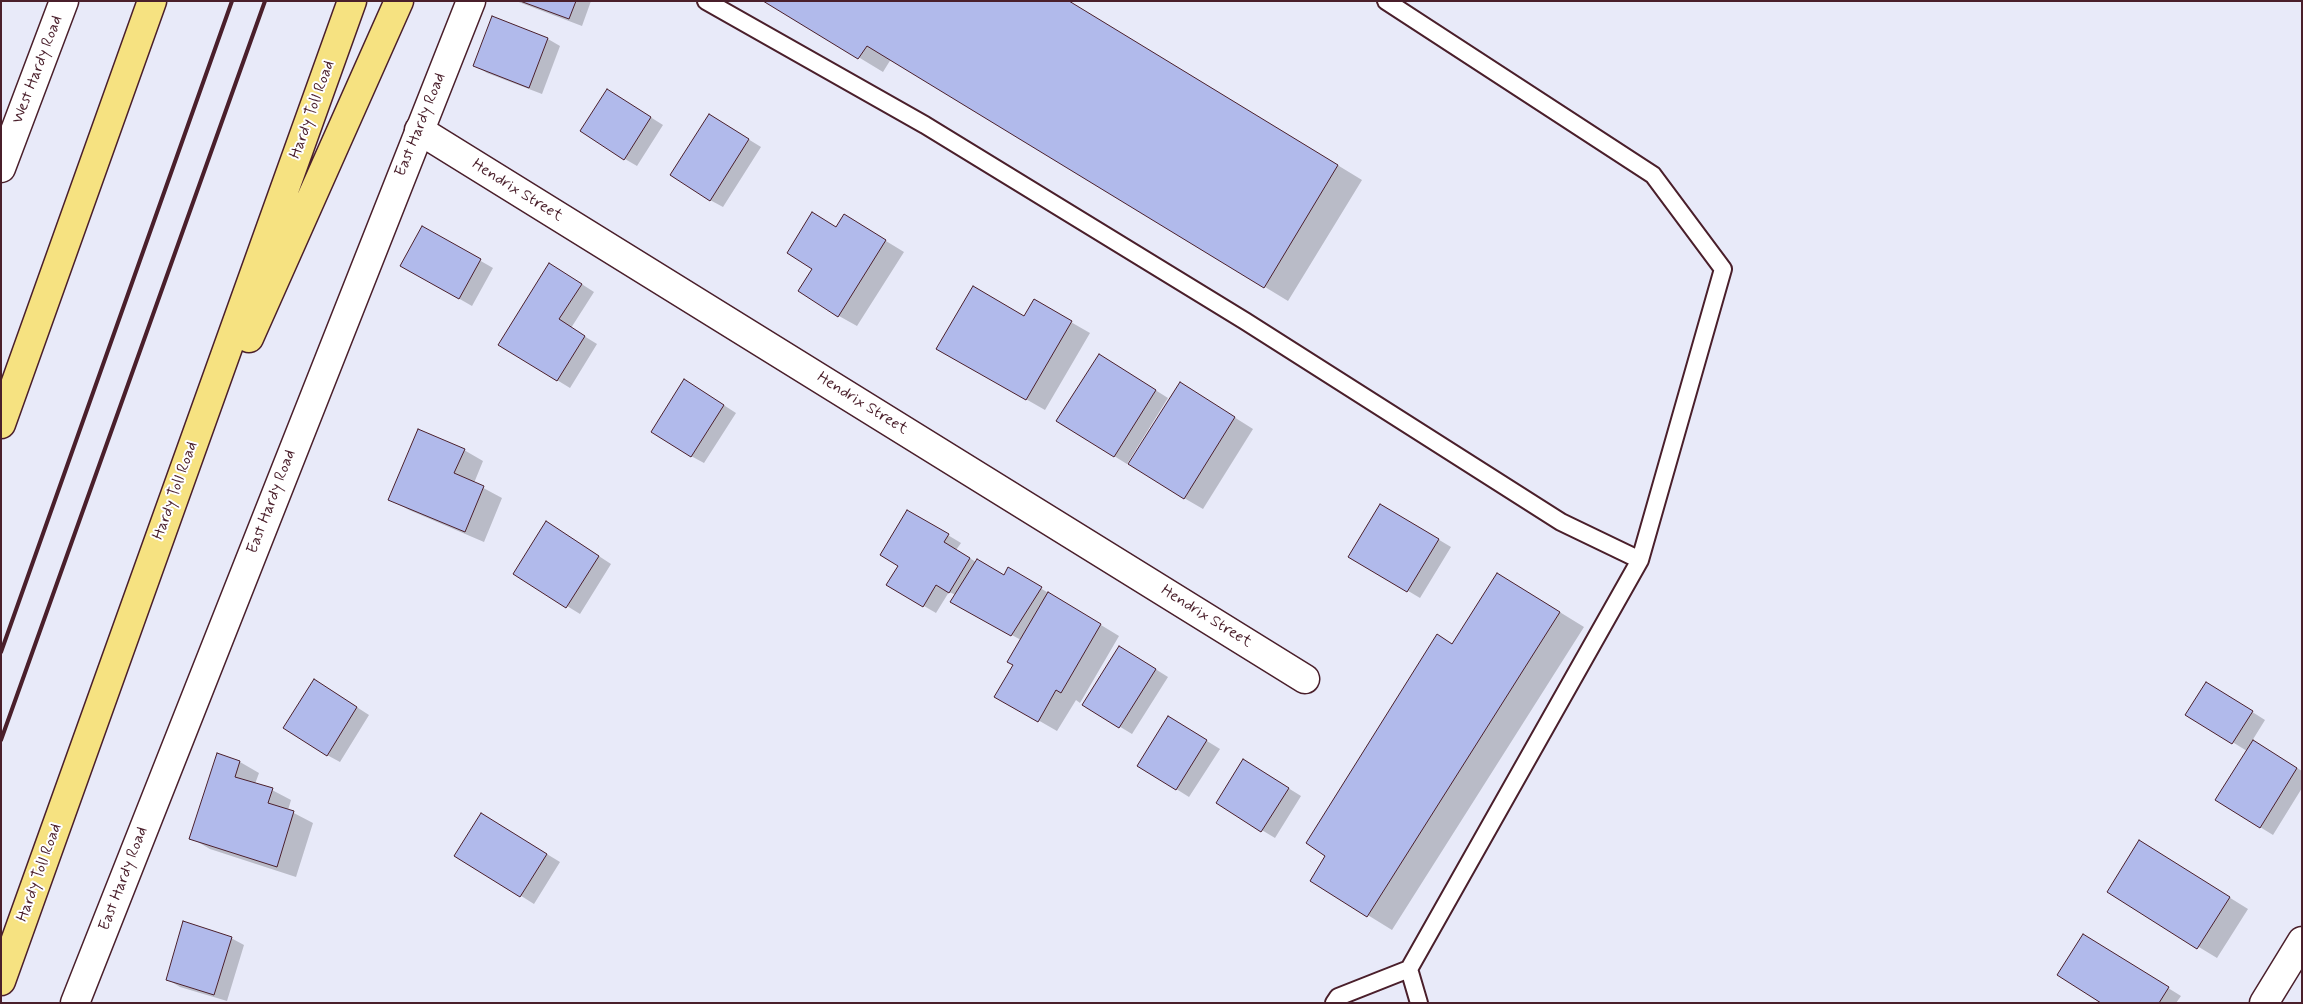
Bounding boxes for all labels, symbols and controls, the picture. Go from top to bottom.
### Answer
street label: West Hardy Road [9,13,67,127]
street label: Hardy Toll Road [286,58,340,162]
street label: East Hardy Road [392,71,450,179]
street label: Hendrix Street [468,155,566,227]
street label: Hendrix Street [813,368,911,440]
street label: Hardy Toll Road [149,439,203,543]
street label: East Hardy Road [243,447,301,557]
street label: Hendrix Street [1157,581,1255,653]
street label: Hardy Toll Road [13,821,67,925]
street label: East Hardy Road [95,824,153,934]

